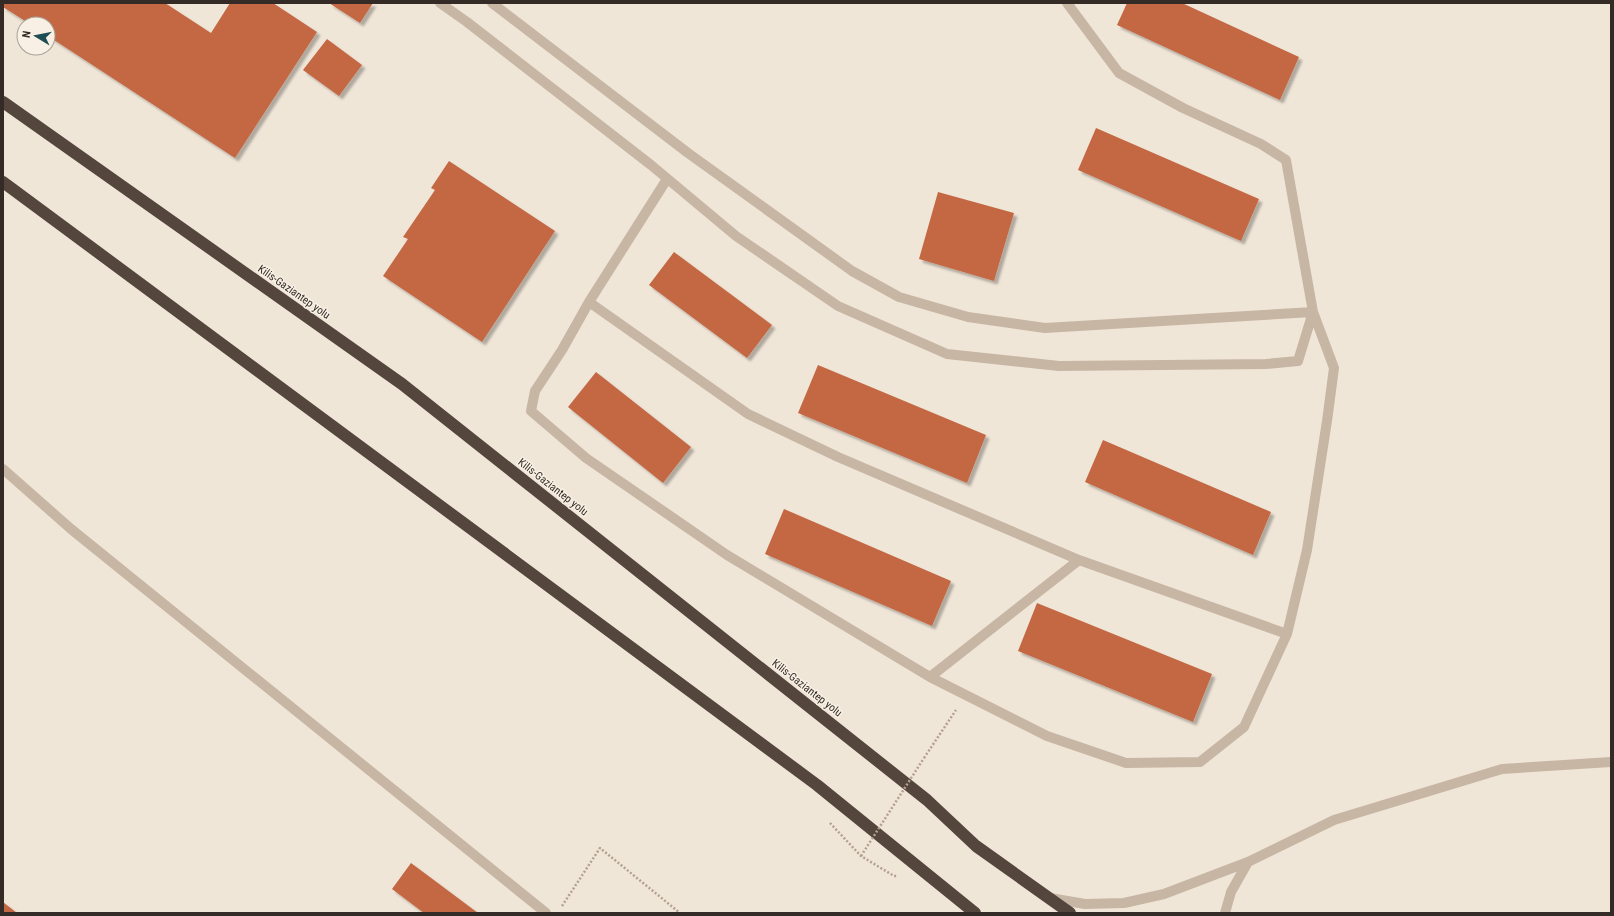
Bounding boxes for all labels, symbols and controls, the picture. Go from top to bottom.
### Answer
north arrow [16,16,56,56]
text: N [20,30,34,39]
street label: Kilis-Gaziantep yolu [255,262,333,322]
street label: Kilis-Gaziantep yolu [515,456,591,518]
street label: Kilis-Gaziantep yolu [769,657,845,719]

